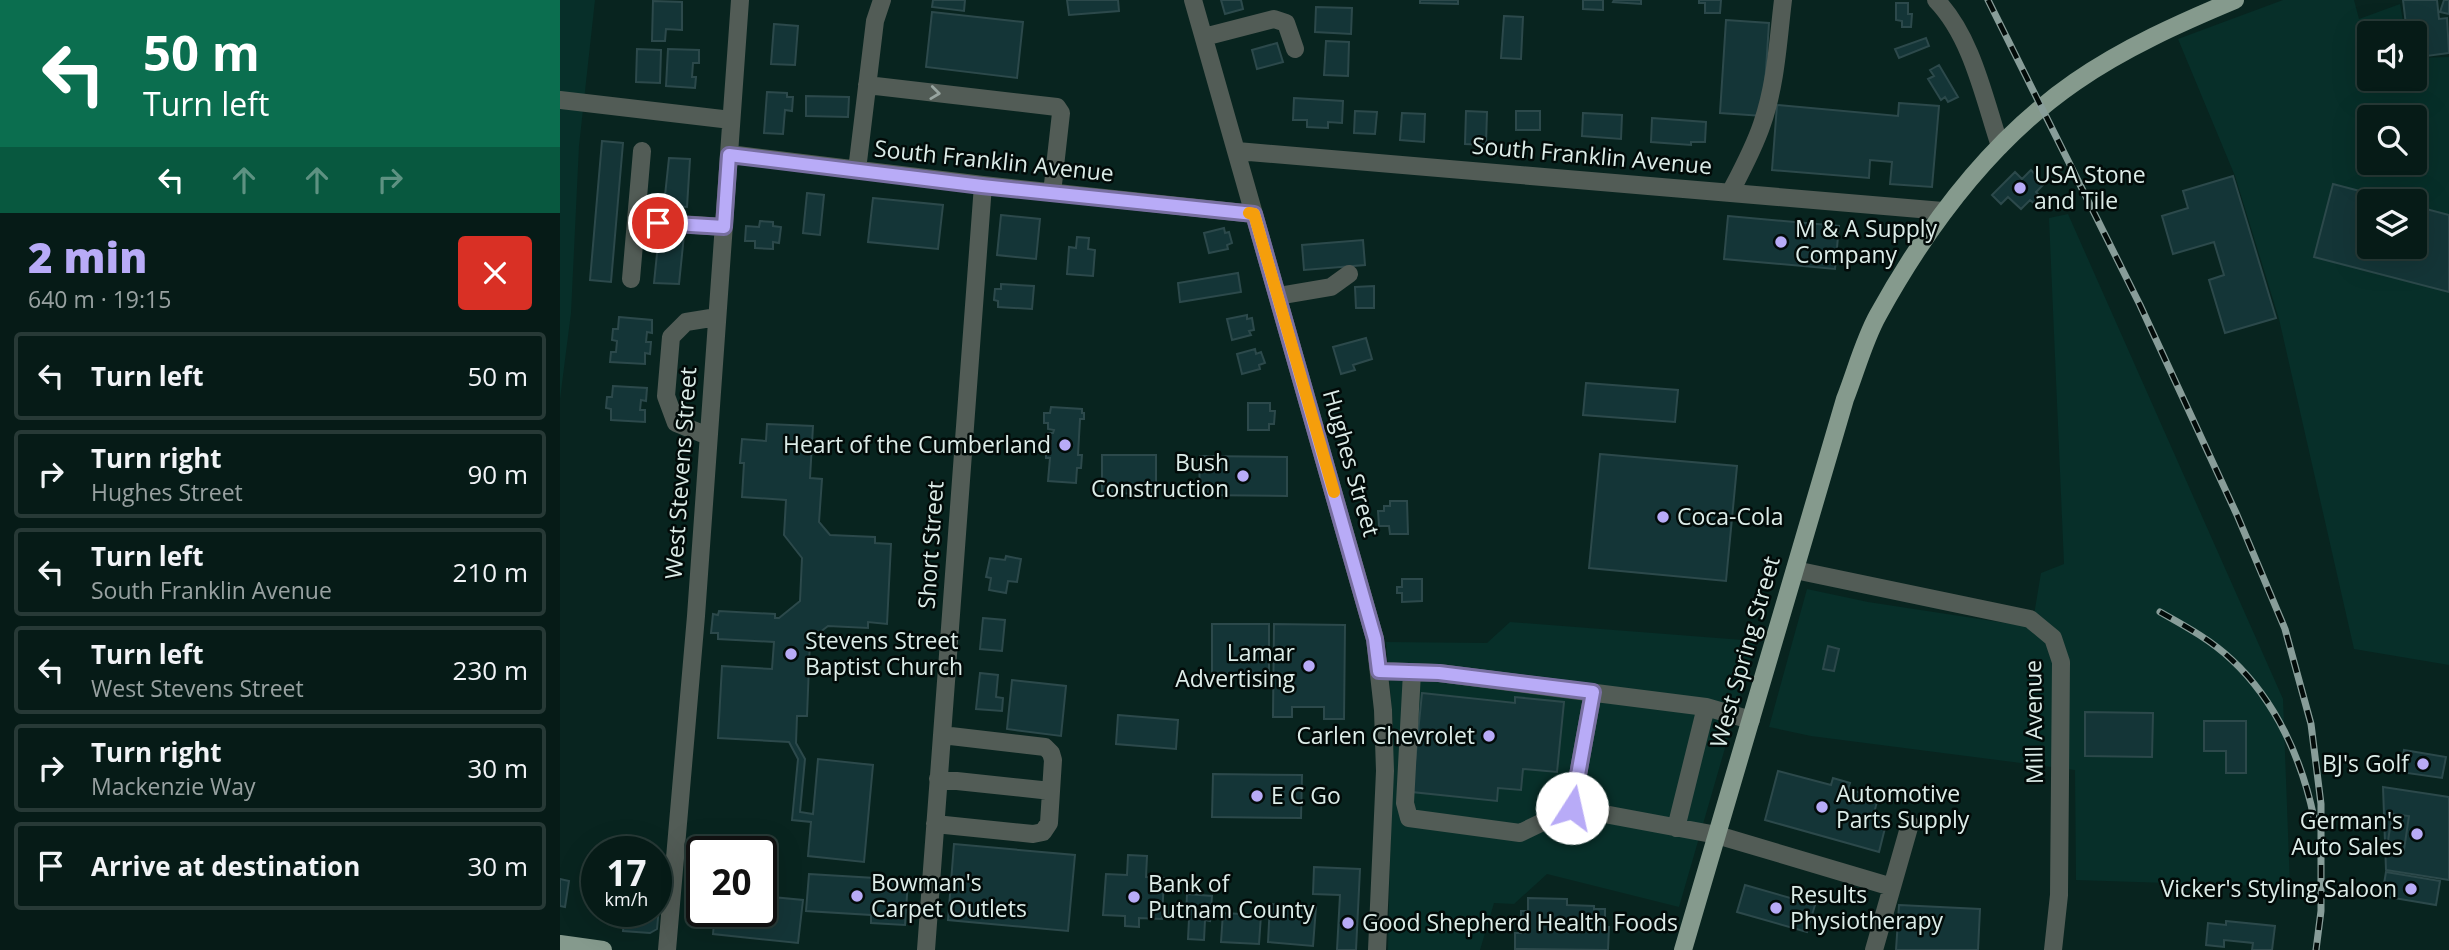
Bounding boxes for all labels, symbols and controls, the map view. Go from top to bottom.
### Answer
text: 50 m [143,19,260,85]
map controls [2357,21,2427,259]
button: sound [2357,21,2427,91]
icon: left [28,28,119,119]
text: Turn left [143,82,269,125]
one-way arrow [929,85,941,100]
button: search [2357,105,2427,175]
street label: South Franklin Avenue [1471,129,1713,181]
street label: South Franklin Avenue [873,132,1116,189]
place label: USA Stone and Tile [2034,158,2146,216]
icon: left [152,161,190,199]
icon: ahead [225,161,263,199]
icon: ahead [298,161,336,199]
icon: right [371,161,409,199]
marker: USA Stone and Tile [2012,180,2028,196]
button: layers [2357,189,2427,259]
pin [628,193,688,253]
icon: arrive [639,204,677,242]
place label: M & A Supply Company [1795,212,1938,270]
text: 2 min [28,228,147,285]
marker: M & A Supply Company [1773,234,1789,250]
button: close [458,236,532,310]
text: 640 m · 19:15 [28,283,171,315]
icon: left [32,357,70,395]
text: Turn left [91,358,203,394]
text: 50 m [467,358,528,394]
street label: West Stevens Street [657,366,703,580]
street label: Hughes Street [1316,385,1388,540]
place label: Heart of the Cumberland [783,428,1051,460]
marker: Heart of the Cumberland [1057,437,1073,453]
text: Turn right [91,440,222,476]
place label: Bush Construction [1091,446,1229,504]
icon: right [32,455,70,493]
text: 90 m [467,456,528,492]
marker: Bush Construction [1235,468,1251,484]
text: Hughes Street [91,476,243,508]
street label: Short Street [910,480,950,610]
place label: Coca-Cola [1677,500,1783,532]
marker: Coca-Cola [1655,509,1671,525]
text: Turn left [91,538,203,574]
street label: West Spring Street [1701,552,1787,751]
icon: left [32,553,70,591]
text: 210 m [453,554,528,590]
text: South Franklin Avenue [91,574,332,606]
place label: Stevens Street Baptist Church [805,624,963,682]
text: Turn left [91,636,203,672]
place label: Lamar Advertising [1175,636,1296,694]
marker: Stevens Street Baptist Church [783,646,799,662]
icon: left [32,651,70,689]
text: 230 m [453,652,528,688]
marker: Lamar Advertising [1301,658,1317,674]
street label: Mill Avenue [2016,660,2050,784]
text: West Stevens Street [91,672,304,704]
place label: Carlen Chevrolet [1296,719,1475,751]
marker: Carlen Chevrolet [1481,728,1497,744]
text: Turn right [91,734,222,770]
place label: BJ's Golf [2322,747,2410,779]
icon: right [32,749,70,787]
text: 30 m [467,750,528,786]
marker: BJ's Golf [2415,756,2431,772]
text: Mackenzie Way [91,770,256,802]
position arrow [1535,771,1609,845]
place label: Automotive Parts Supply [1836,777,1970,835]
place label: E C Go [1271,779,1341,811]
marker: E C Go [1249,788,1265,804]
marker: Automotive Parts Supply [1814,799,1830,815]
place label: German's Auto Sales [2291,804,2403,862]
marker: German's Auto Sales [2409,826,2425,842]
speed limit sign: 20 [686,836,777,927]
icon: arrive [32,847,70,885]
text: Arrive at destination [91,848,360,884]
text: 30 m [467,848,528,884]
text: 17 [606,849,647,896]
place label: Bowman's Carpet Outlets [871,866,1027,924]
place label: Bank of Putnam County [1148,867,1315,925]
place label: Vicker's Styling Saloon [2161,872,2397,904]
place label: Results Physiotherapy [1790,878,1944,936]
marker: Vicker's Styling Saloon [2403,881,2419,897]
text: km/h [605,887,648,911]
marker: Bowman's Carpet Outlets [849,888,865,904]
marker: Bank of Putnam County [1126,889,1142,905]
marker: Results Physiotherapy [1768,900,1784,916]
place label: Good Shepherd Health Foods [1362,906,1678,938]
marker: Good Shepherd Health Foods [1340,915,1356,931]

